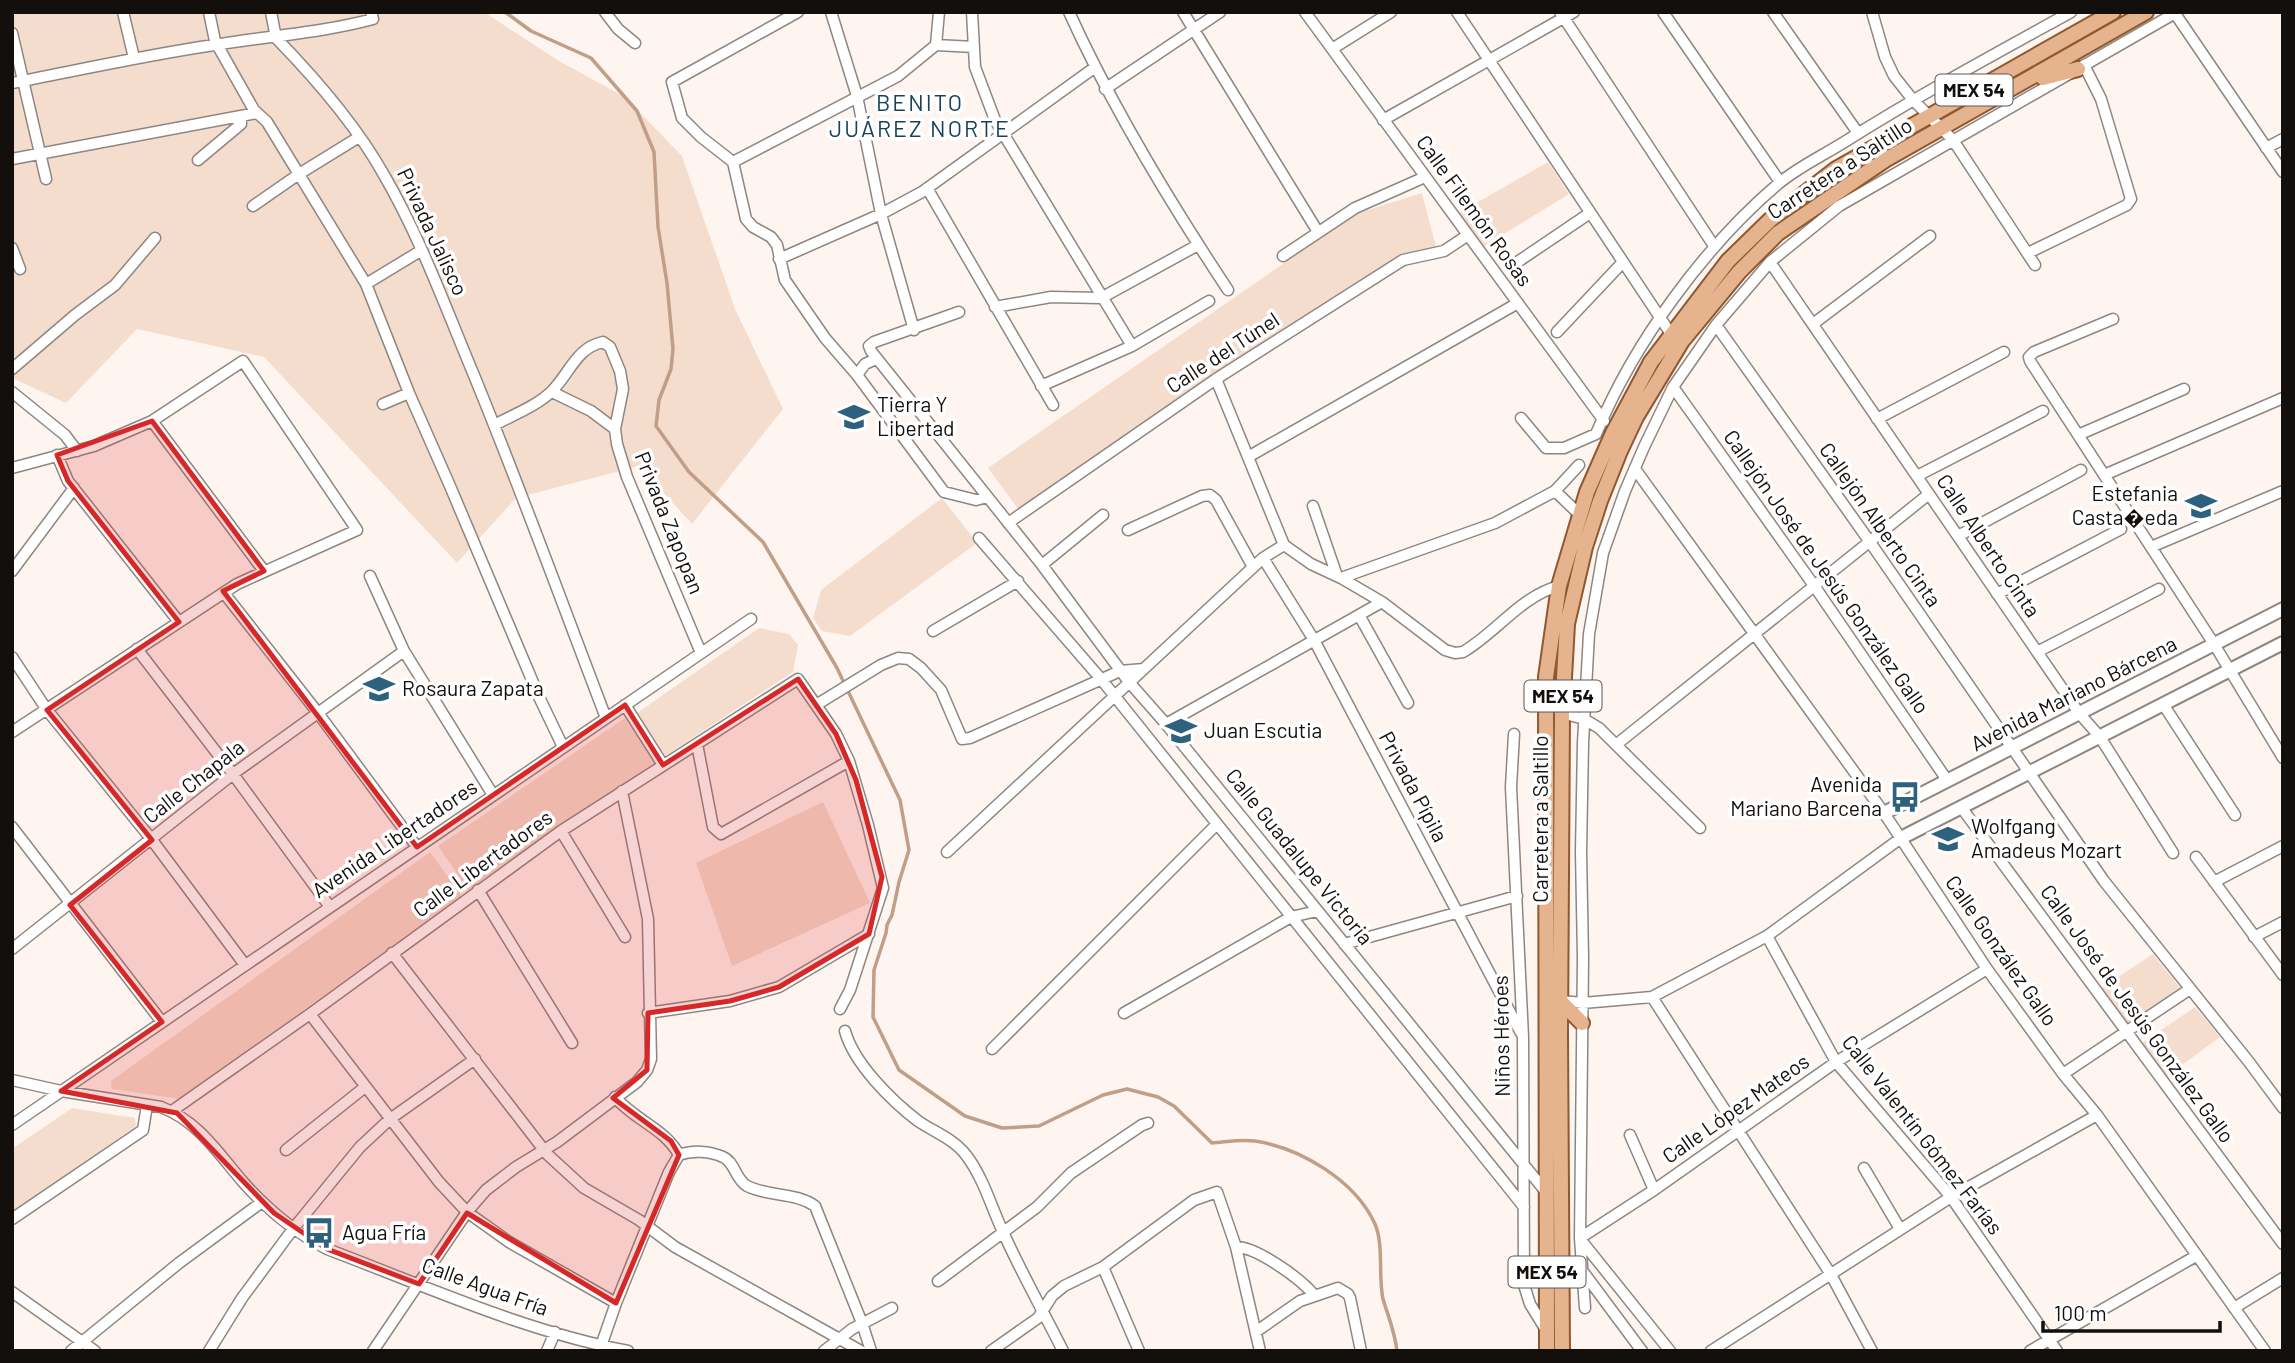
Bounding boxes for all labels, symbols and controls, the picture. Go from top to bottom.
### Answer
road number: MEX 54 [1936,74,2012,106]
district label: BENITO JUÁREZ NORTE [829,88,1011,142]
street label: Carretera a Saltillo [1762,112,1916,224]
street label: Calle Filemón Rosas [1412,130,1538,291]
street label: Privada Jalisco [393,164,474,299]
street label: Calle del Túnel [1161,306,1283,398]
place label: Tierra Y Libertad [877,391,955,440]
school or university icon: Tierra Y Libertad [837,400,871,434]
street label: Callejón José de Jesús González Gallo [1719,424,1935,718]
street label: Callejón Alberto Cinta [1815,437,1947,611]
street label: Privada Zapopan [630,448,710,597]
street label: Calle Alberto Cinta [1932,469,2046,621]
place label: Estefania Casta�eda [2072,480,2178,529]
school or university icon: Estefania Casta�eda [2184,489,2218,523]
street label: Avenida Mariano Bárcena [1966,630,2180,755]
school or university icon: Rosaura Zapata [362,672,396,706]
place label: Rosaura Zapata [402,675,544,700]
road number: MEX 54 [1524,680,1602,712]
school or university icon: Juan Escutia [1164,714,1198,748]
place label: Juan Escutia [1204,717,1322,742]
street label: Privada Pípila [1375,727,1454,846]
street label: Calle Chapala [138,734,248,828]
street label: Carretera a Saltillo [1527,735,1552,903]
street label: Calle Guadalupe Victoria [1221,763,1379,949]
place label: Avenida Mariano Barcena [1730,771,1882,820]
street label: Avenida Libertadores [307,773,481,902]
bus stop icon: Avenida Mariano Barcena [1888,780,1922,814]
street label: Calle Libertadores [408,804,557,922]
place label: Wolfgang Amadeus Mozart [1971,813,2122,862]
school or university icon: Wolfgang Amadeus Mozart [1931,822,1965,856]
street label: Calle González Gallo [1941,870,2064,1030]
street label: Calle José de Jesús González Gallo [2036,879,2240,1147]
street label: Niños Héroes [1487,975,1514,1097]
street label: Calle Valentín Gómez Farías [1837,1029,2009,1239]
street label: Calle López Mateos [1657,1048,1813,1168]
bus stop icon: Agua Fría [302,1216,336,1250]
place label: Agua Fría [342,1219,426,1244]
street label: Calle Agua Fría [419,1251,552,1320]
road number: MEX 54 [1508,1256,1586,1288]
scale bar [2043,1290,2220,1334]
text: 100 m [2054,1300,2107,1325]

